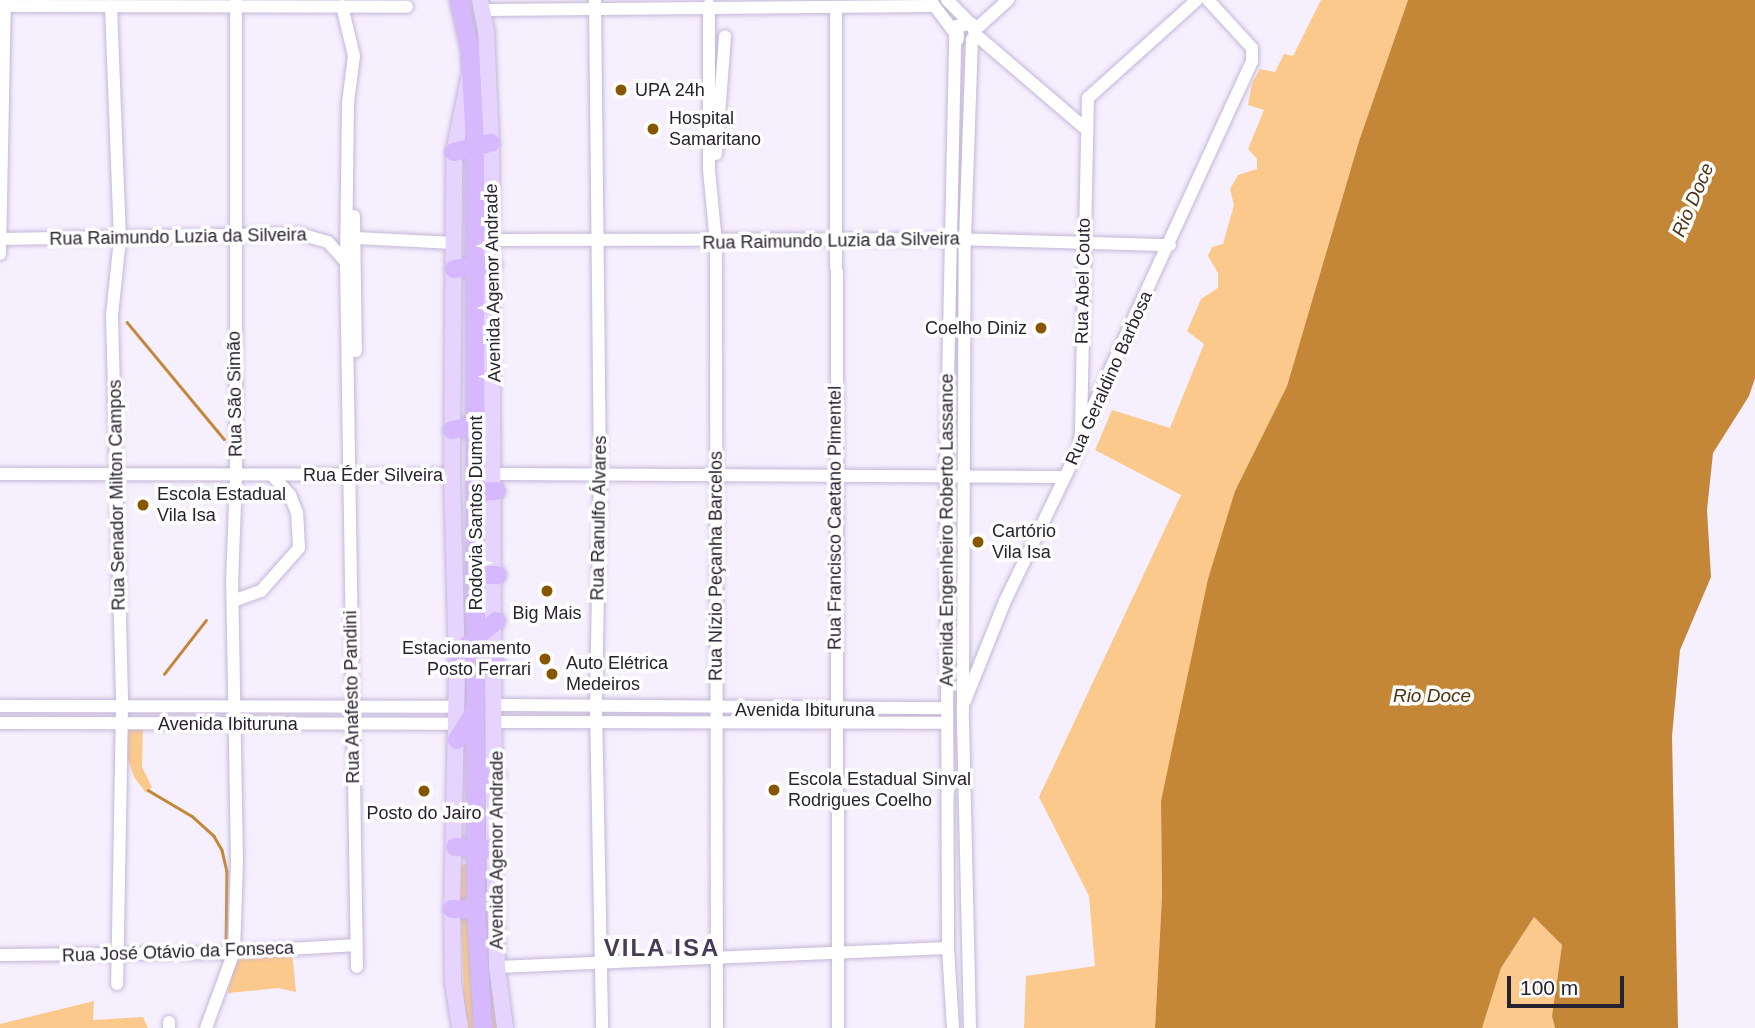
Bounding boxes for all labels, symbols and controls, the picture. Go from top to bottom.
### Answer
place label: UPA 24h [635,79,706,101]
marker: UPA 24h [613,82,629,98]
place label: Hospital Samaritano [669,108,761,150]
marker: Hospital Samaritano [643,119,663,139]
water label: Rio Doce [1667,160,1719,240]
street label: Avenida Agenor Andrade [480,182,506,384]
street label: Rua Abel Couto [1071,217,1095,345]
street label: Rua Raimundo Luzia da Silveira [49,224,307,250]
street label: Rua Raimundo Luzia da Silveira [702,228,960,254]
street label: Rua Geraldino Barbosa [1061,288,1157,468]
place label: Coelho Diniz [925,317,1027,339]
marker: Coelho Diniz [1033,320,1049,336]
street label: Rua São Simão [223,331,247,457]
street label: Avenida Engenheiro Roberto Lassance [936,374,958,686]
street label: Rua Senador Milton Campos [104,379,130,611]
street label: Rua Francisco Caetano Pimentel [824,386,846,650]
street label: Rodovia Santos Dumont [465,415,487,611]
street label: Rua Ranulfo Álvares [587,435,611,601]
street label: Rua Nízio Peçanha Barcelos [705,451,727,681]
street label: Rua Éder Silveira [303,464,443,486]
place label: Escola Estadual Vila Isa [157,484,286,526]
marker: Escola Estadual Vila Isa [135,497,151,513]
place label: Cartório Vila Isa [992,521,1056,564]
marker: Cartório Vila Isa [970,534,986,550]
marker: Big Mais [539,583,555,599]
place label: Big Mais [512,602,582,624]
street label: Rua Anafesto Pandini [340,610,364,784]
place label: Estacionamento Posto Ferrari [402,638,531,680]
marker: Estacionamento Posto Ferrari [537,651,553,667]
place label: Auto Elétrica Medeiros [566,653,668,696]
marker: Auto Elétrica Medeiros [544,666,560,682]
water label: Rio Doce [1393,685,1471,707]
street label: Avenida Ibituruna [735,699,875,721]
street label: Avenida Ibituruna [158,713,298,735]
street label: Avenida Agenor Andrade [486,750,508,950]
place label: Escola Estadual Sinval Rodrigues Coelho [788,769,971,812]
marker: Escola Estadual Sinval Rodrigues Coelho [766,782,782,798]
marker: Posto do Jairo [416,783,432,799]
place label: Posto do Jairo [366,802,482,824]
district label: VILA ISA [604,934,720,962]
street label: Rua José Otávio da Fonseca [62,937,294,967]
scale bar [1510,962,1627,1006]
text: 100 m [1520,976,1578,999]

